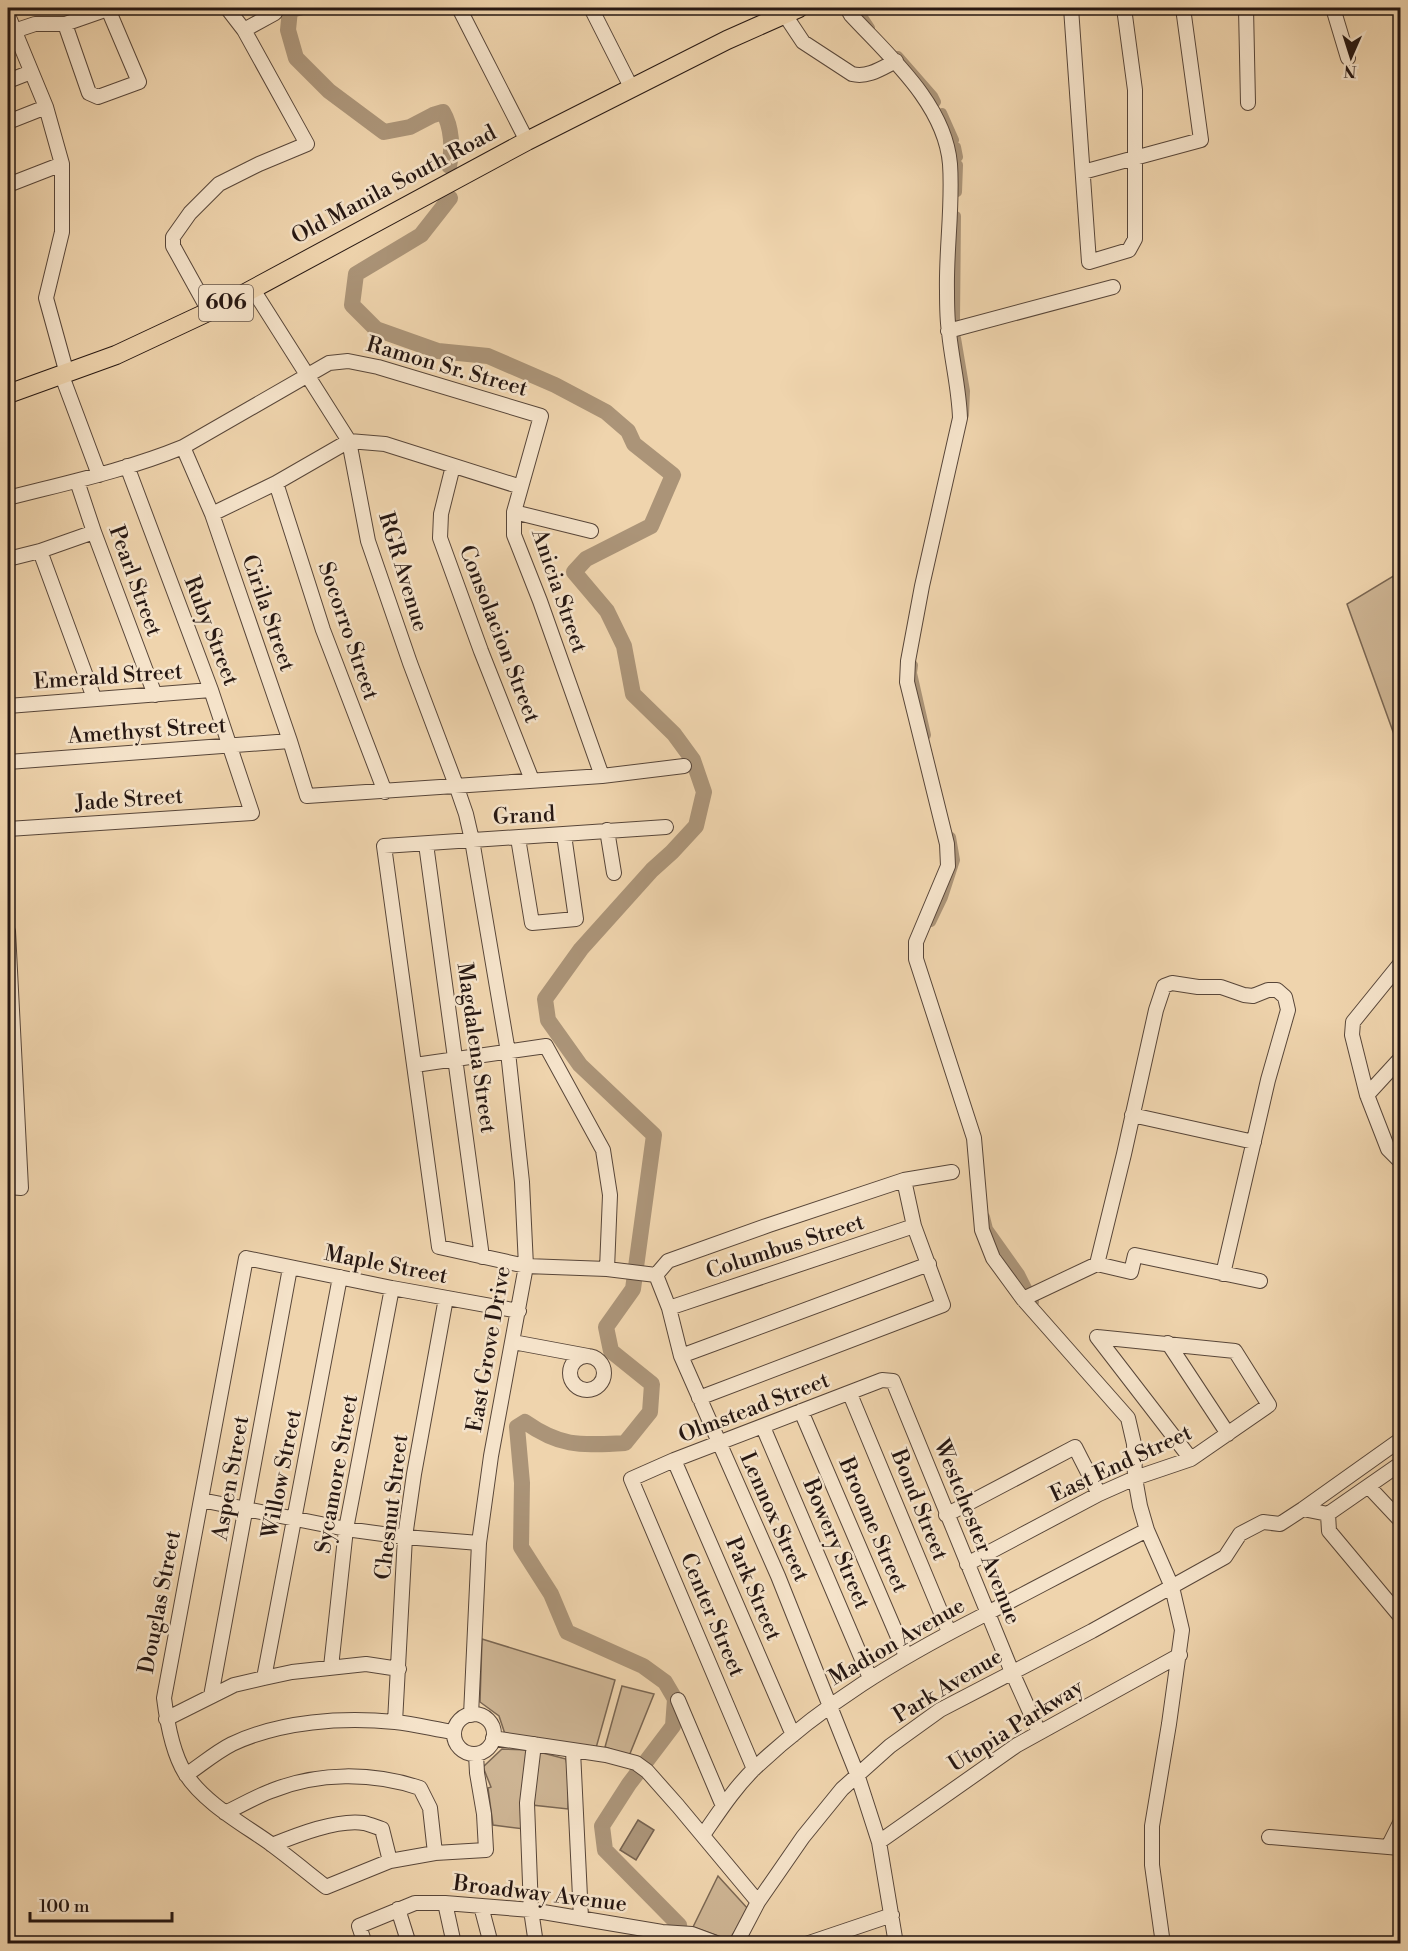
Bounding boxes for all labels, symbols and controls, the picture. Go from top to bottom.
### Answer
north arrow [1321,27,1381,87]
text: N [1343,61,1357,81]
street label: Old Manila South Road [287,119,501,250]
road number: 606 [199,285,253,321]
street label: Ramon Sr. Street [363,331,531,403]
street label: RGR Avenue [372,509,434,635]
street label: Pearl Street [103,522,168,640]
street label: Anicia Street [525,525,593,657]
street label: Consolacion Street [453,541,545,727]
street label: Cirila Street [235,551,301,675]
street label: Socorro Street [312,558,384,704]
street label: Ruby Street [178,572,244,690]
street label: Emerald Street [33,658,184,696]
street label: Amethyst Street [66,712,227,750]
street label: Jade Street [73,783,184,817]
street label: Grand [492,801,556,831]
street label: Magdalena Street [451,961,501,1135]
street label: Columbus Street [702,1209,868,1285]
street label: Maple Street [322,1240,450,1290]
street label: East Grove Drive [461,1264,517,1434]
street label: Olmstead Street [675,1367,833,1449]
street label: Sycamore Street [310,1392,364,1556]
street label: Willow Street [256,1407,308,1542]
street label: Aspen Street [207,1413,255,1543]
street label: East End Street [1046,1419,1196,1509]
street label: Chesnut Street [370,1432,414,1581]
street label: Westchester Avenue [927,1435,1026,1628]
street label: Bond Street [884,1444,954,1565]
street label: Lennox Street [733,1448,815,1586]
street label: Broome Street [832,1452,914,1597]
street label: Bowery Street [796,1474,876,1613]
street label: Douglas Street [133,1528,187,1676]
street label: Park Street [719,1533,787,1645]
street label: Center Street [674,1549,750,1681]
street label: Madion Avenue [824,1592,970,1692]
street label: Park Avenue [888,1643,1008,1729]
street label: Utopia Parkway [944,1674,1089,1778]
street label: Broadway Avenue [451,1870,628,1918]
scale bar [30,1885,172,1923]
text: 100 m [39,1895,90,1918]

